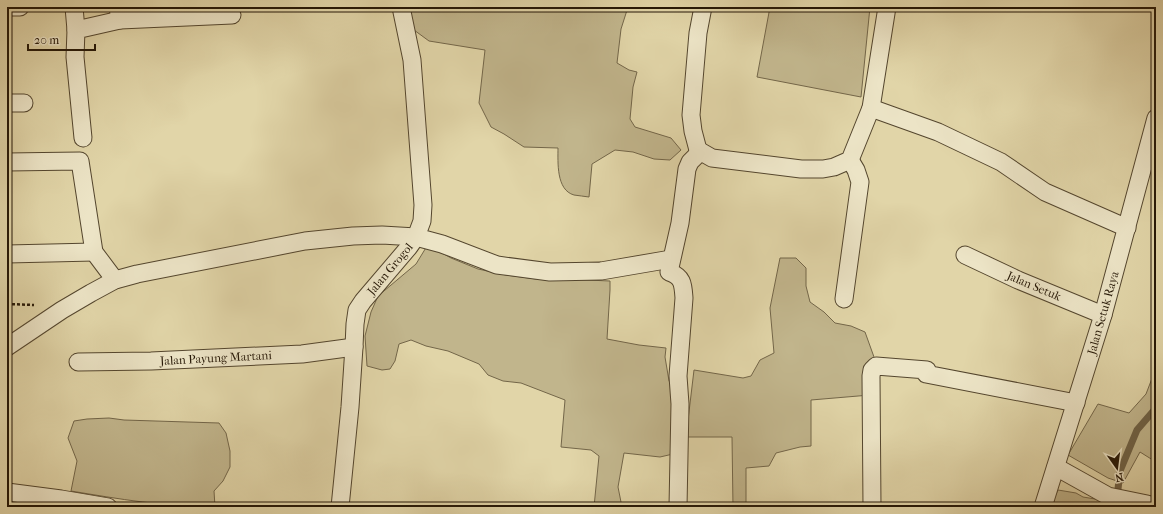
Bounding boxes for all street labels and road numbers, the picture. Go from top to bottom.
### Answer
street label: Jalan Grogol [364,240,416,299]
street label: Jalan Setuk [1004,268,1064,304]
street label: Jalan Setuk Raya [1084,269,1122,357]
street label: Jalan Payung Martani [159,348,273,368]

